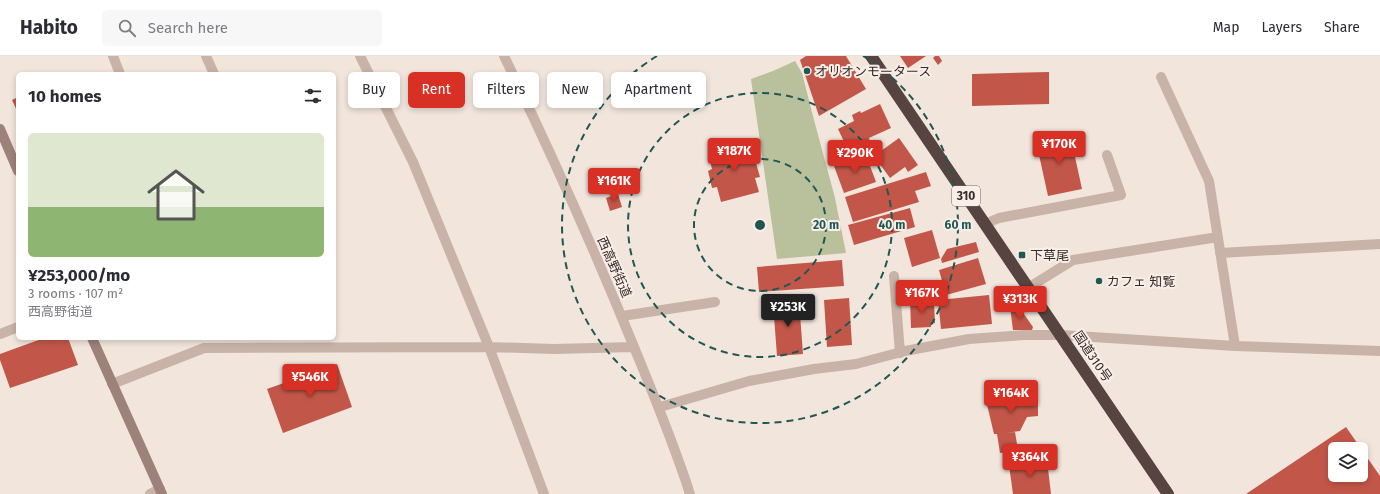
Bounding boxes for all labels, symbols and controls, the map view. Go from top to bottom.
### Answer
search box [102,10,382,46]
text: Habito [20,16,78,39]
icon: search [116,17,138,39]
text: Search here [148,19,228,37]
text: Map [1213,19,1239,36]
text: Layers [1261,19,1302,36]
text: Share [1324,19,1360,36]
place label: オリオンモータース [815,64,931,79]
marker: オリオンモータース [802,66,812,76]
chip: Buy [348,72,400,108]
chip: Rent [408,72,465,108]
chip: Filters [473,72,539,108]
chip: New [547,72,603,108]
chip: Apartment [611,72,706,108]
icon: filters [302,85,324,107]
text: 10 homes [28,86,102,107]
pin: ¥170K [1031,131,1087,165]
text: ¥170K [1042,136,1076,151]
pin: ¥187K [706,138,762,172]
pin: ¥290K [827,140,883,174]
text: ¥187K [717,143,751,158]
text: ¥290K [837,145,873,160]
icon: home [140,159,212,231]
pin: ¥161K [586,168,642,202]
text: ¥161K [597,173,631,188]
road number: 310 [952,186,980,206]
centre of rings [753,218,767,232]
text: 20 m [813,218,839,232]
text: 40 m [879,218,905,232]
text: 60 m [945,218,971,232]
street label: 西高野街道 [594,234,635,300]
place label: 下草尾 [1030,248,1069,263]
marker: 下草尾 [1017,250,1027,260]
text: ¥253,000/mo [28,265,130,286]
place label: カフェ 知覧 [1107,274,1175,289]
marker: カフェ 知覧 [1094,276,1104,286]
pin: ¥167K [894,280,950,314]
text: ¥167K [905,285,939,300]
text: 3 rooms · 107 m² [28,286,123,301]
pin: ¥313K [992,286,1048,320]
text: ¥313K [1003,291,1037,306]
pin: ¥253K [760,294,816,328]
text: ¥253K [770,299,806,314]
text: 西高野街道 [28,304,93,319]
street label: 国道310号 [1070,328,1115,385]
pin: ¥546K [282,364,338,398]
text: ¥546K [291,369,329,384]
pin: ¥164K [983,380,1039,414]
text: ¥164K [993,385,1029,400]
map controls [1328,442,1368,482]
button: layers [1328,442,1368,482]
pin: ¥364K [1002,444,1058,478]
text: ¥364K [1012,449,1048,464]

